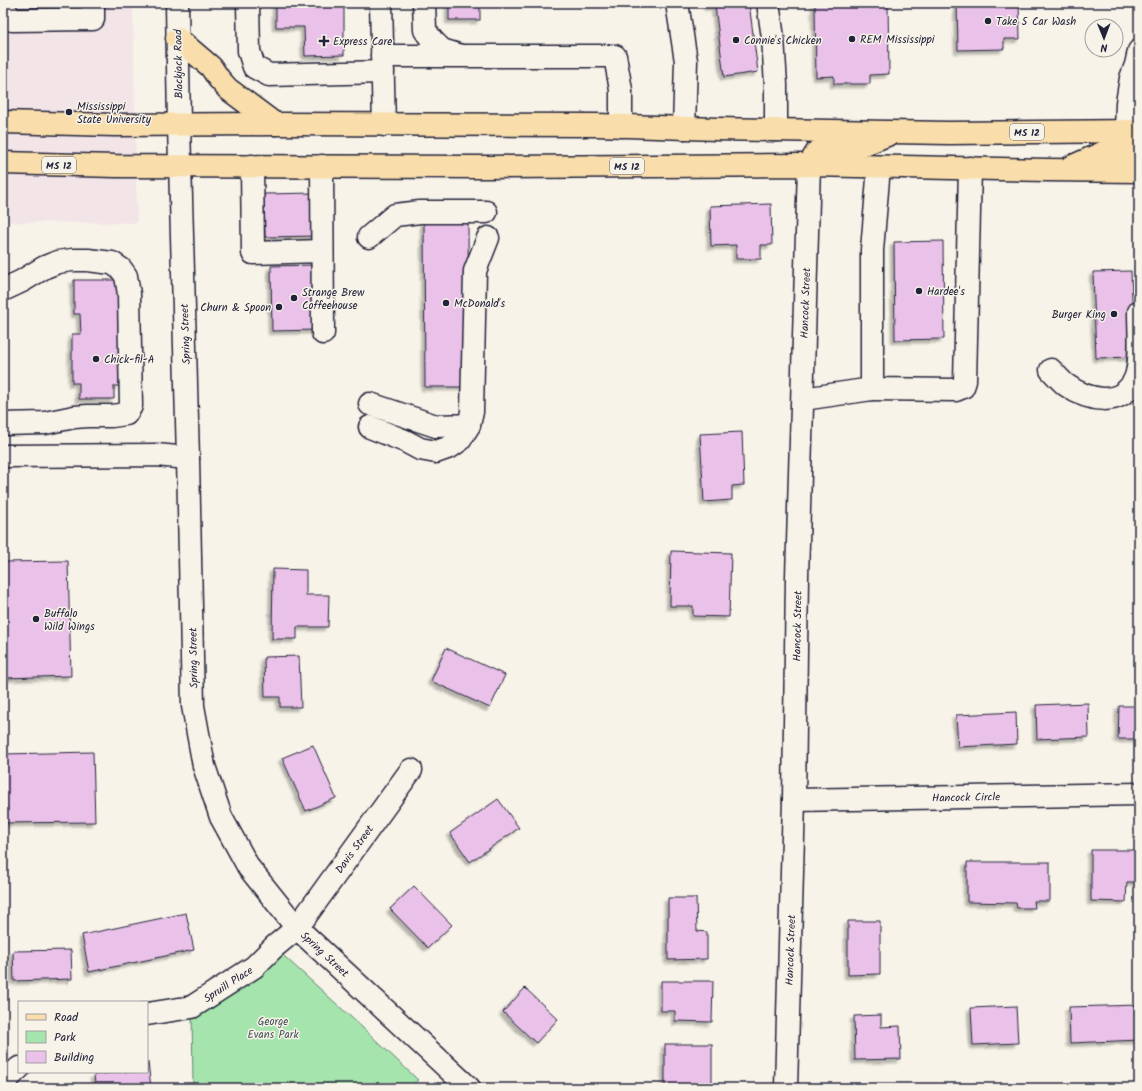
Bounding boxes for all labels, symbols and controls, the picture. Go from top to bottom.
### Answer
place label: Take 5 Car Wash [996,13,1076,31]
marker: Take 5 Car Wash [983,16,993,26]
north arrow [1084,18,1124,58]
street label: Blackjack Road [169,29,189,99]
place label: REM Mississippi [860,31,935,49]
place label: Connie's Chicken [744,32,822,50]
place label: Express Care [333,33,392,51]
marker: REM Mississippi [847,34,857,44]
marker: Express Care [318,35,330,47]
marker: Connie's Chicken [731,35,741,45]
text: N [1100,38,1108,56]
place label: Mississippi State University [77,98,152,129]
marker: Mississippi State University [64,107,74,117]
road number: MS 12 [1010,124,1044,140]
road number: MS 12 [42,157,76,173]
road number: MS 12 [610,158,644,174]
street label: Hancock Street [796,267,816,339]
place label: Hardee's [927,283,965,301]
place label: Strange Brew Coffeehouse [302,284,365,315]
marker: Hardee's [914,286,924,296]
marker: Strange Brew Coffeehouse [289,293,299,303]
place label: McDonald's [454,295,505,313]
marker: McDonald's [441,298,451,308]
place label: Churn & Spoon [200,299,271,317]
marker: Churn & Spoon [274,302,284,312]
street label: Spring Street [176,303,196,365]
place label: Burger King [1052,306,1106,324]
marker: Burger King [1109,309,1119,319]
place label: Chick-fil-A [104,351,155,369]
marker: Chick-fil-A [91,354,101,364]
street label: Hancock Street [788,590,808,661]
place label: Buffalo Wild Wings [44,605,95,636]
marker: Buffalo Wild Wings [31,614,41,624]
street label: Spring Street [184,627,204,689]
street label: Hancock Circle [932,788,1000,808]
street label: Davis Street [331,821,379,878]
street label: Hancock Street [781,914,801,986]
street label: Spring Street [296,927,353,983]
street label: Spruill Place [200,962,257,1008]
legend [18,1001,148,1073]
text: Road [54,1008,79,1027]
park label: George Evans Park [247,1013,299,1044]
text: Park [54,1028,76,1047]
text: Building [54,1048,94,1067]

